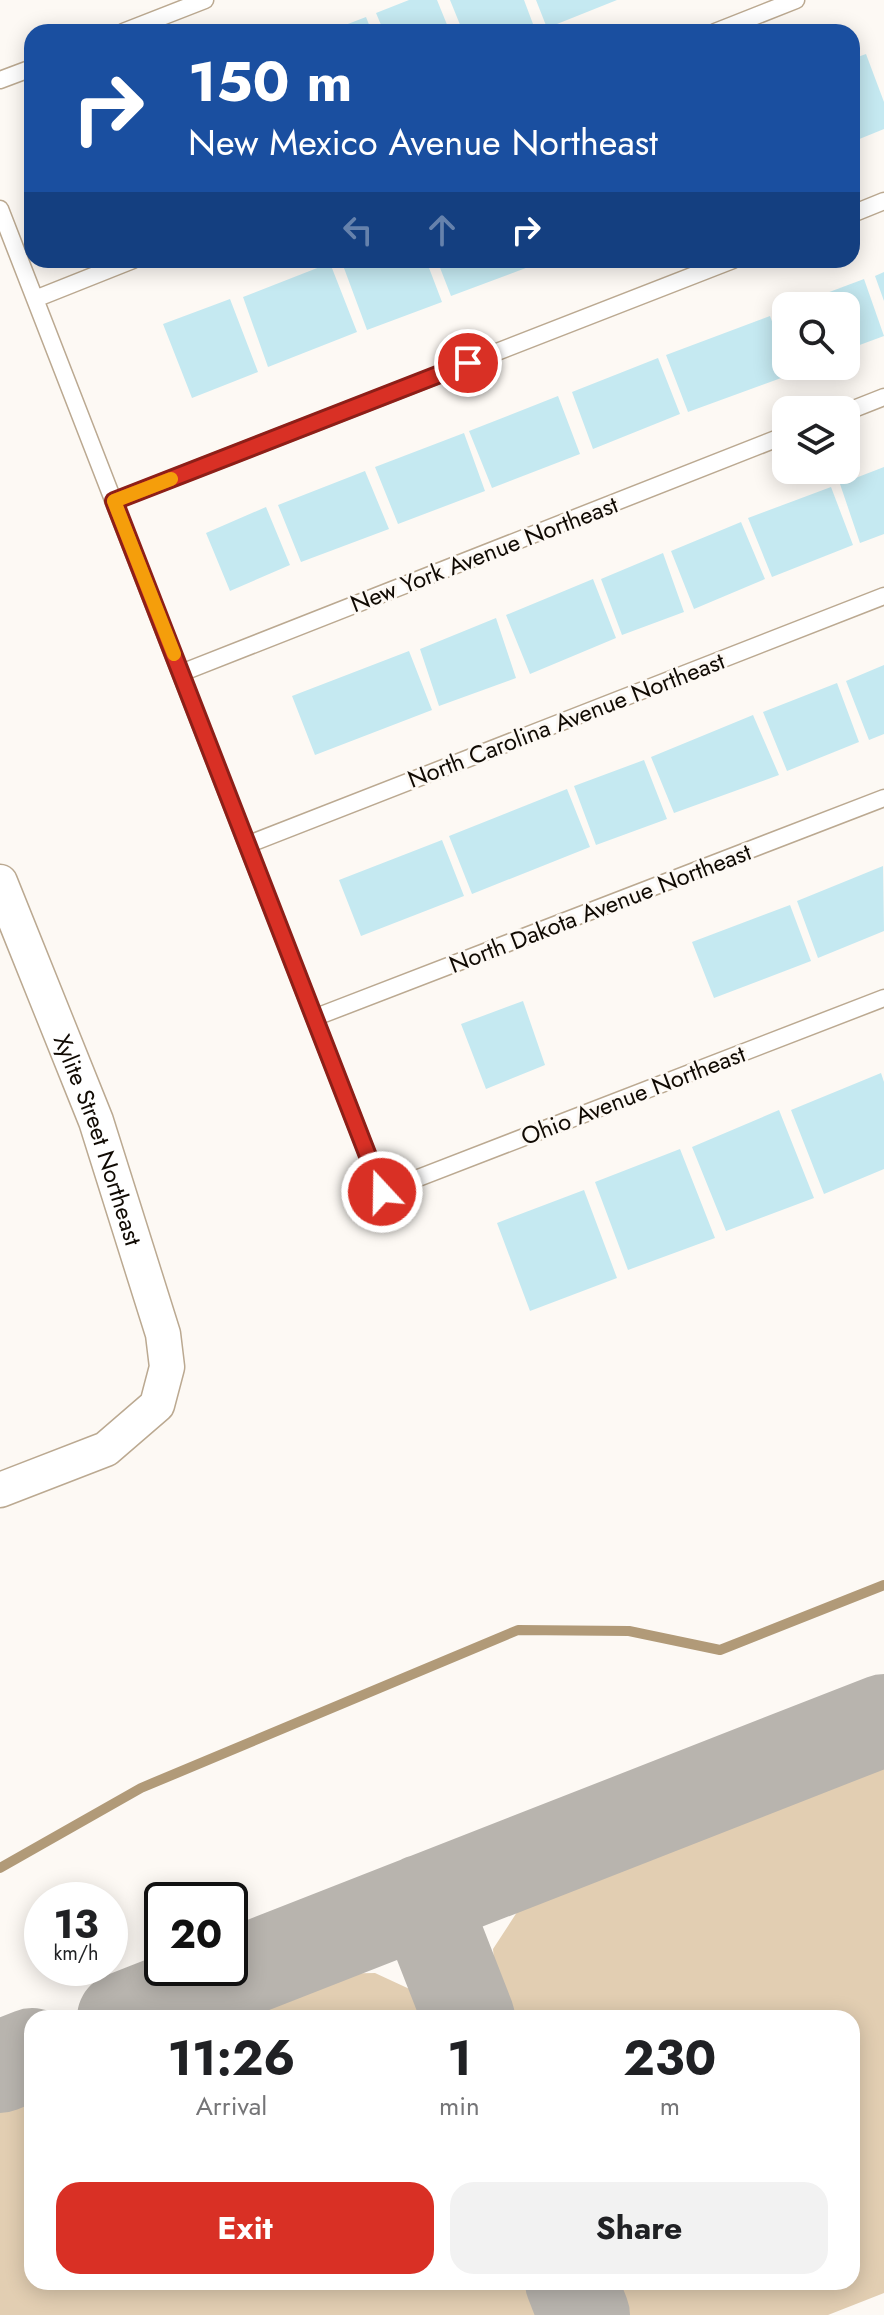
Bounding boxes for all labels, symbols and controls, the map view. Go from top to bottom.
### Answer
text: 150 m [188,41,352,122]
icon: right [56,56,160,160]
text: New Mexico Avenue Northeast [188,116,658,168]
icon: left [336,208,380,252]
icon: ahead [420,208,464,252]
icon: right [504,208,548,252]
map controls [772,292,860,484]
button: search [772,292,860,380]
pin [434,329,502,397]
icon: arrive [446,341,490,385]
button: layers [772,396,860,484]
street label: New York Avenue Northeast [345,487,623,621]
street label: North Carolina Avenue Northeast [402,643,730,797]
street label: North Dakota Avenue Northeast [444,834,756,982]
street label: Xylite Street Northeast [45,1029,152,1250]
street label: Ohio Avenue Northeast [516,1036,750,1154]
position arrow [340,1150,424,1234]
speed limit sign: 20 [144,1882,248,1986]
text: 13 [53,1895,99,1953]
text: km/h [53,1939,99,1968]
text: 11:26 [168,2024,295,2093]
text: 1 [447,2024,472,2093]
text: 230 [623,2024,716,2093]
text: Arrival [196,2087,267,2125]
text: min [439,2087,480,2125]
text: m [660,2087,680,2125]
button: Exit [56,2182,434,2274]
button: Share [450,2182,828,2274]

